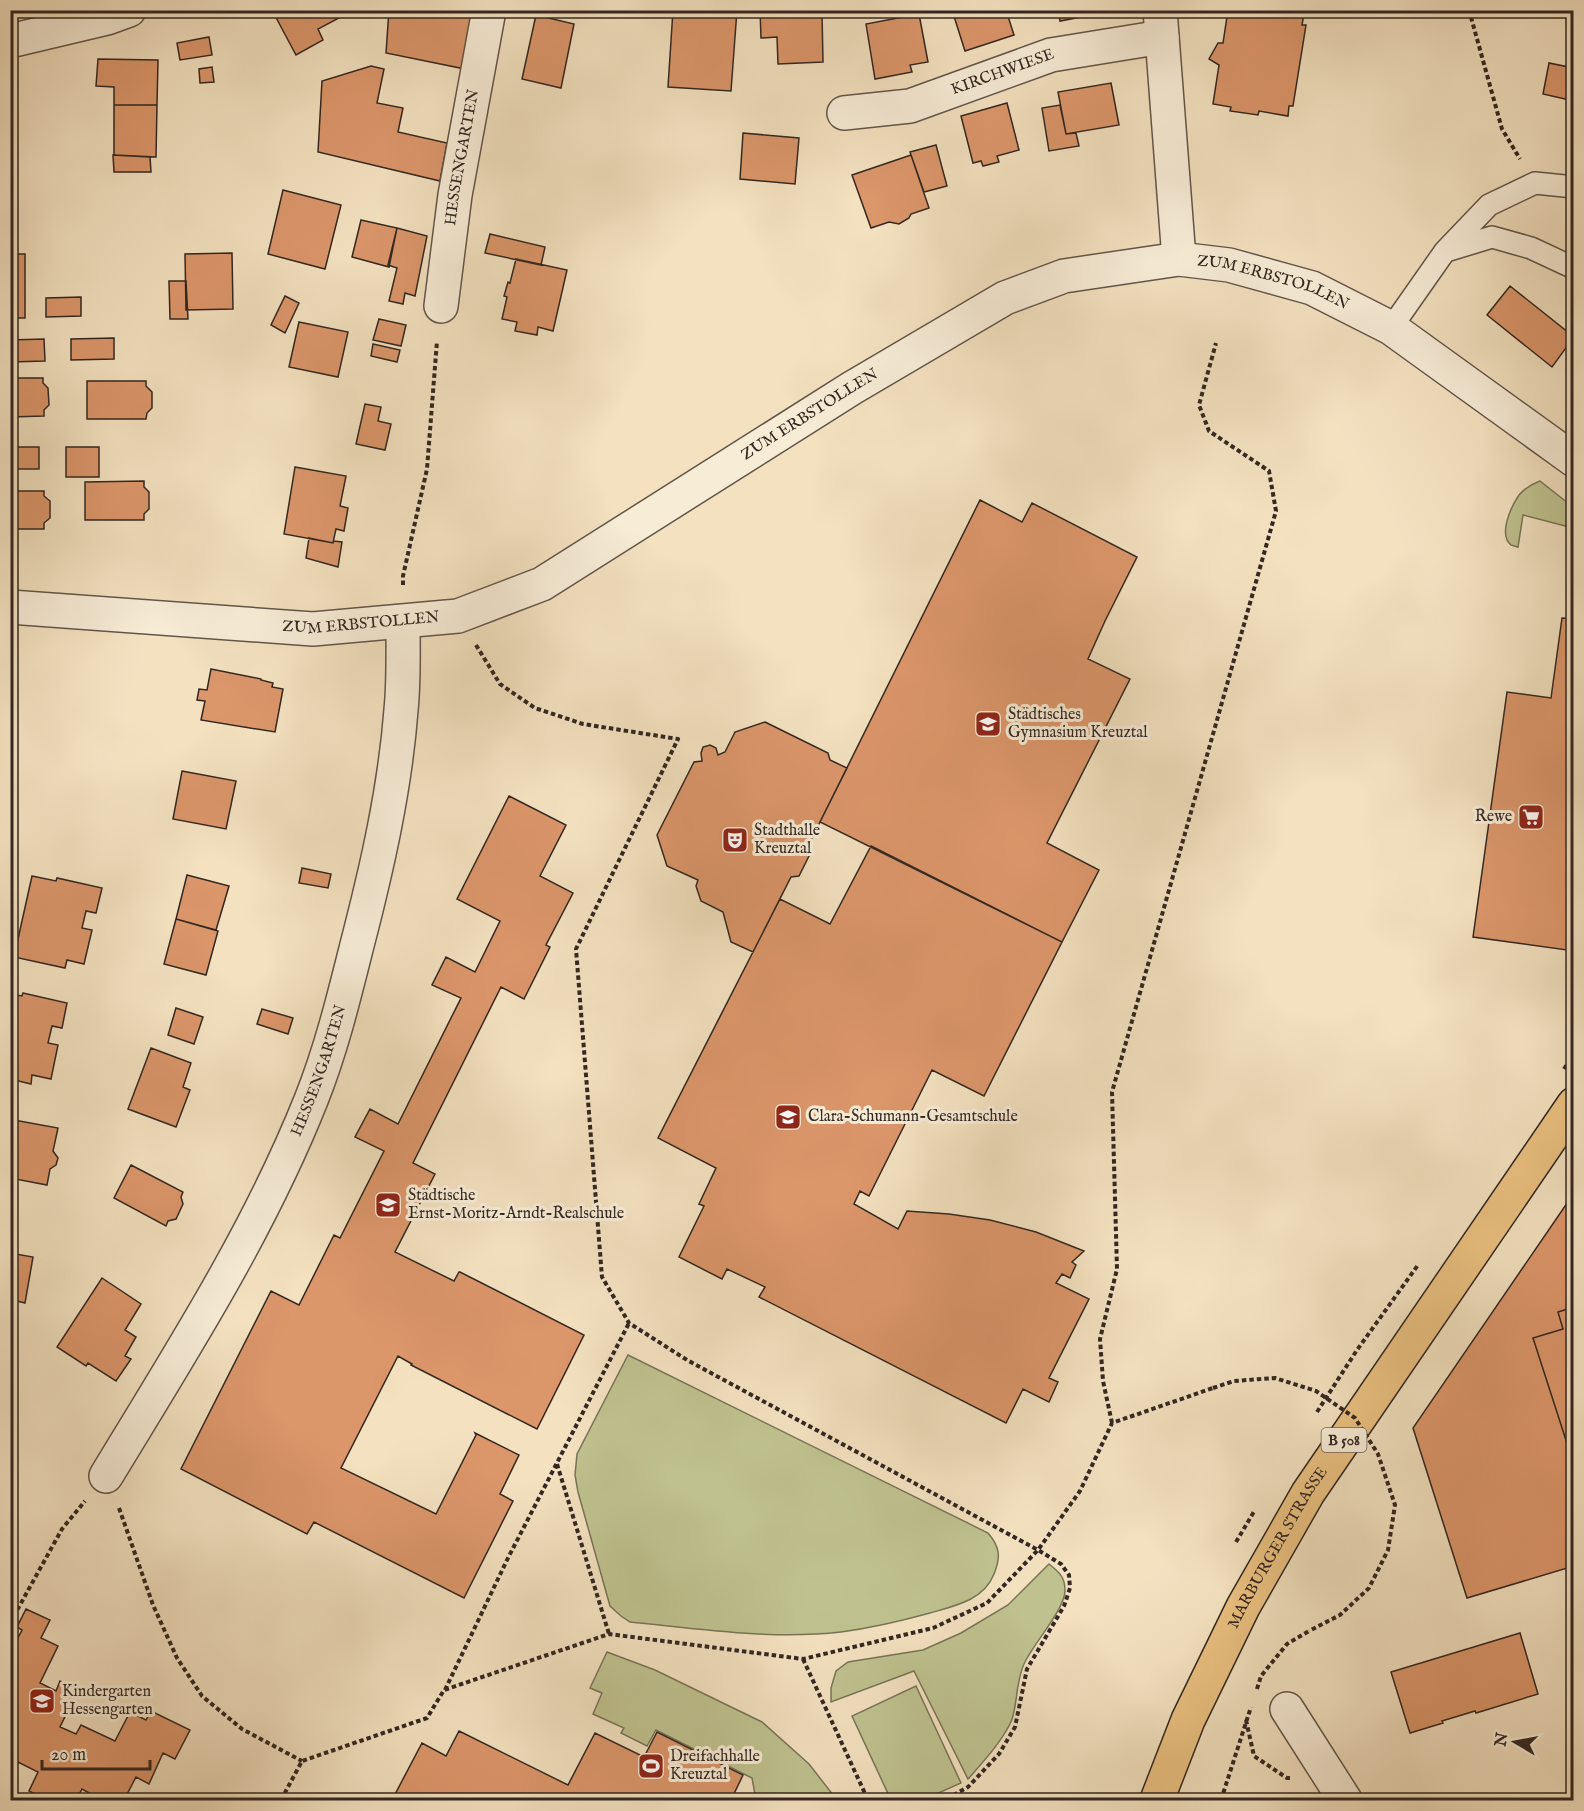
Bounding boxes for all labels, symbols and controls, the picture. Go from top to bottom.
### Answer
street label: KIRCHWIESE [949,45,1057,100]
street label: HESSENGARTEN [441,88,484,227]
street label: ZUM ERBSTOLLEN [1196,251,1352,315]
street label: ZUM ERBSTOLLEN [738,365,882,465]
street label: ZUM ERBSTOLLEN [282,608,441,639]
place label: Städtisches Gymnasium Kreuztal [1008,705,1148,743]
school or university icon: Städtisches Gymnasium Kreuztal [973,709,1003,739]
supermarket icon: Rewe [1516,802,1546,832]
place label: Rewe [1475,807,1512,827]
place label: Stadthalle Kreuztal [754,821,820,859]
theatre icon: Stadthalle Kreuztal [720,825,750,855]
street label: HESSENGARTEN [287,1003,351,1140]
school or university icon: Clara-Schumann-Gesamtschule [773,1102,803,1132]
place label: Clara-Schumann-Gesamtschule [808,1107,1018,1127]
place label: Städtische Ernst-Moritz-Arndt-Realschule [408,1186,624,1224]
school or university icon: Städtische Ernst-Moritz-Arndt-Realschule [373,1190,403,1220]
road number: B 508 [1322,1428,1366,1452]
street label: MARBURGER STRASSE [1224,1463,1333,1632]
place label: Kindergarten Hessengarten [62,1682,153,1720]
school or university icon: Kindergarten Hessengarten [27,1686,57,1716]
north arrow [1485,1712,1545,1772]
text: N [1491,1731,1513,1749]
scale bar [42,1733,150,1771]
text: 20 m [51,1744,86,1767]
place label: Dreifachhalle Kreuztal [670,1747,760,1785]
sports icon: Dreifachhalle Kreuztal [636,1751,666,1781]

